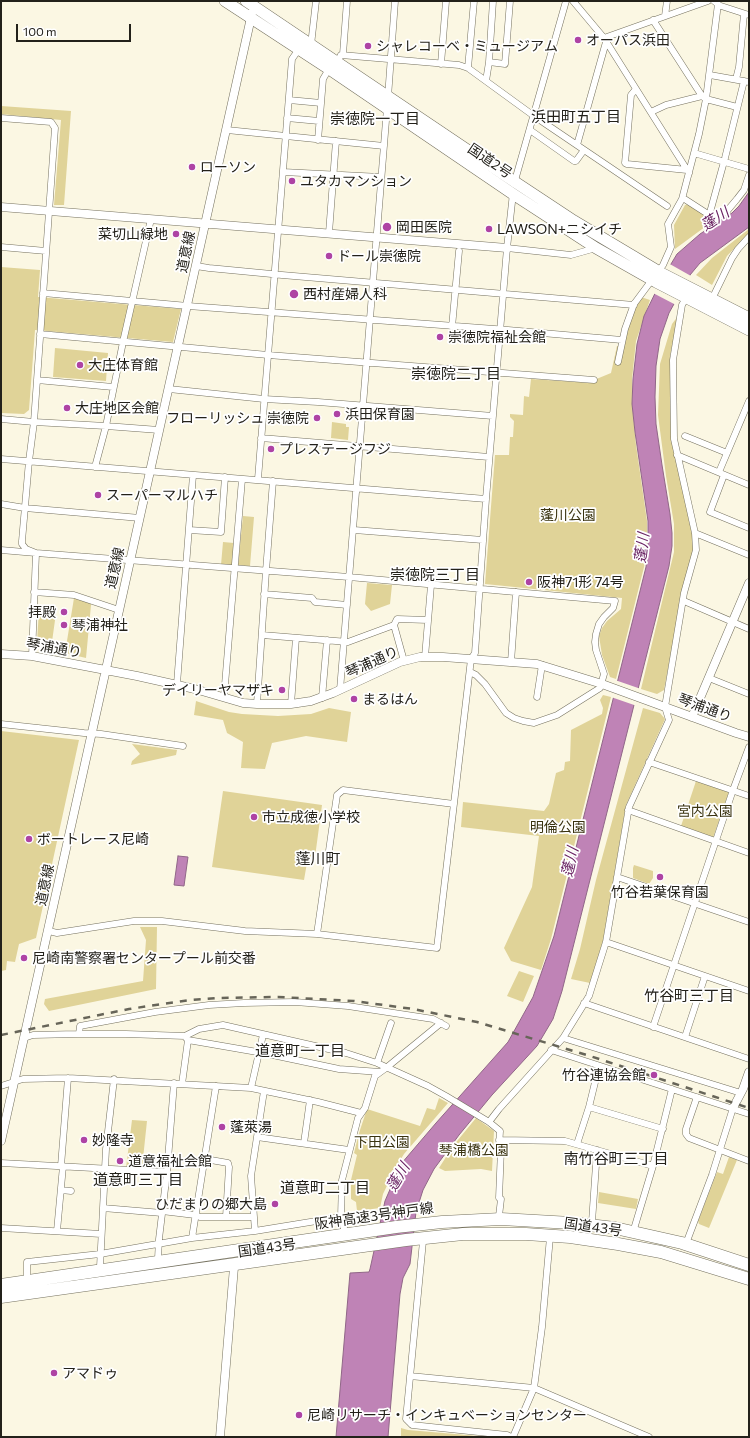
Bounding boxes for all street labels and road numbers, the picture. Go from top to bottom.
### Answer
street label: 国道2号 [465,140,515,182]
street label: 道意線 [173,230,199,274]
street label: 道意線 [102,546,128,590]
street label: 琴浦通り [25,635,83,661]
street label: 琴浦通り [343,643,401,681]
street label: 琴浦通り [676,691,734,725]
street label: 道意線 [32,863,58,907]
street label: 阪神高速3号神戸線 [313,1199,435,1233]
street label: 国道43号 [563,1215,623,1239]
street label: 国道43号 [237,1236,297,1260]

